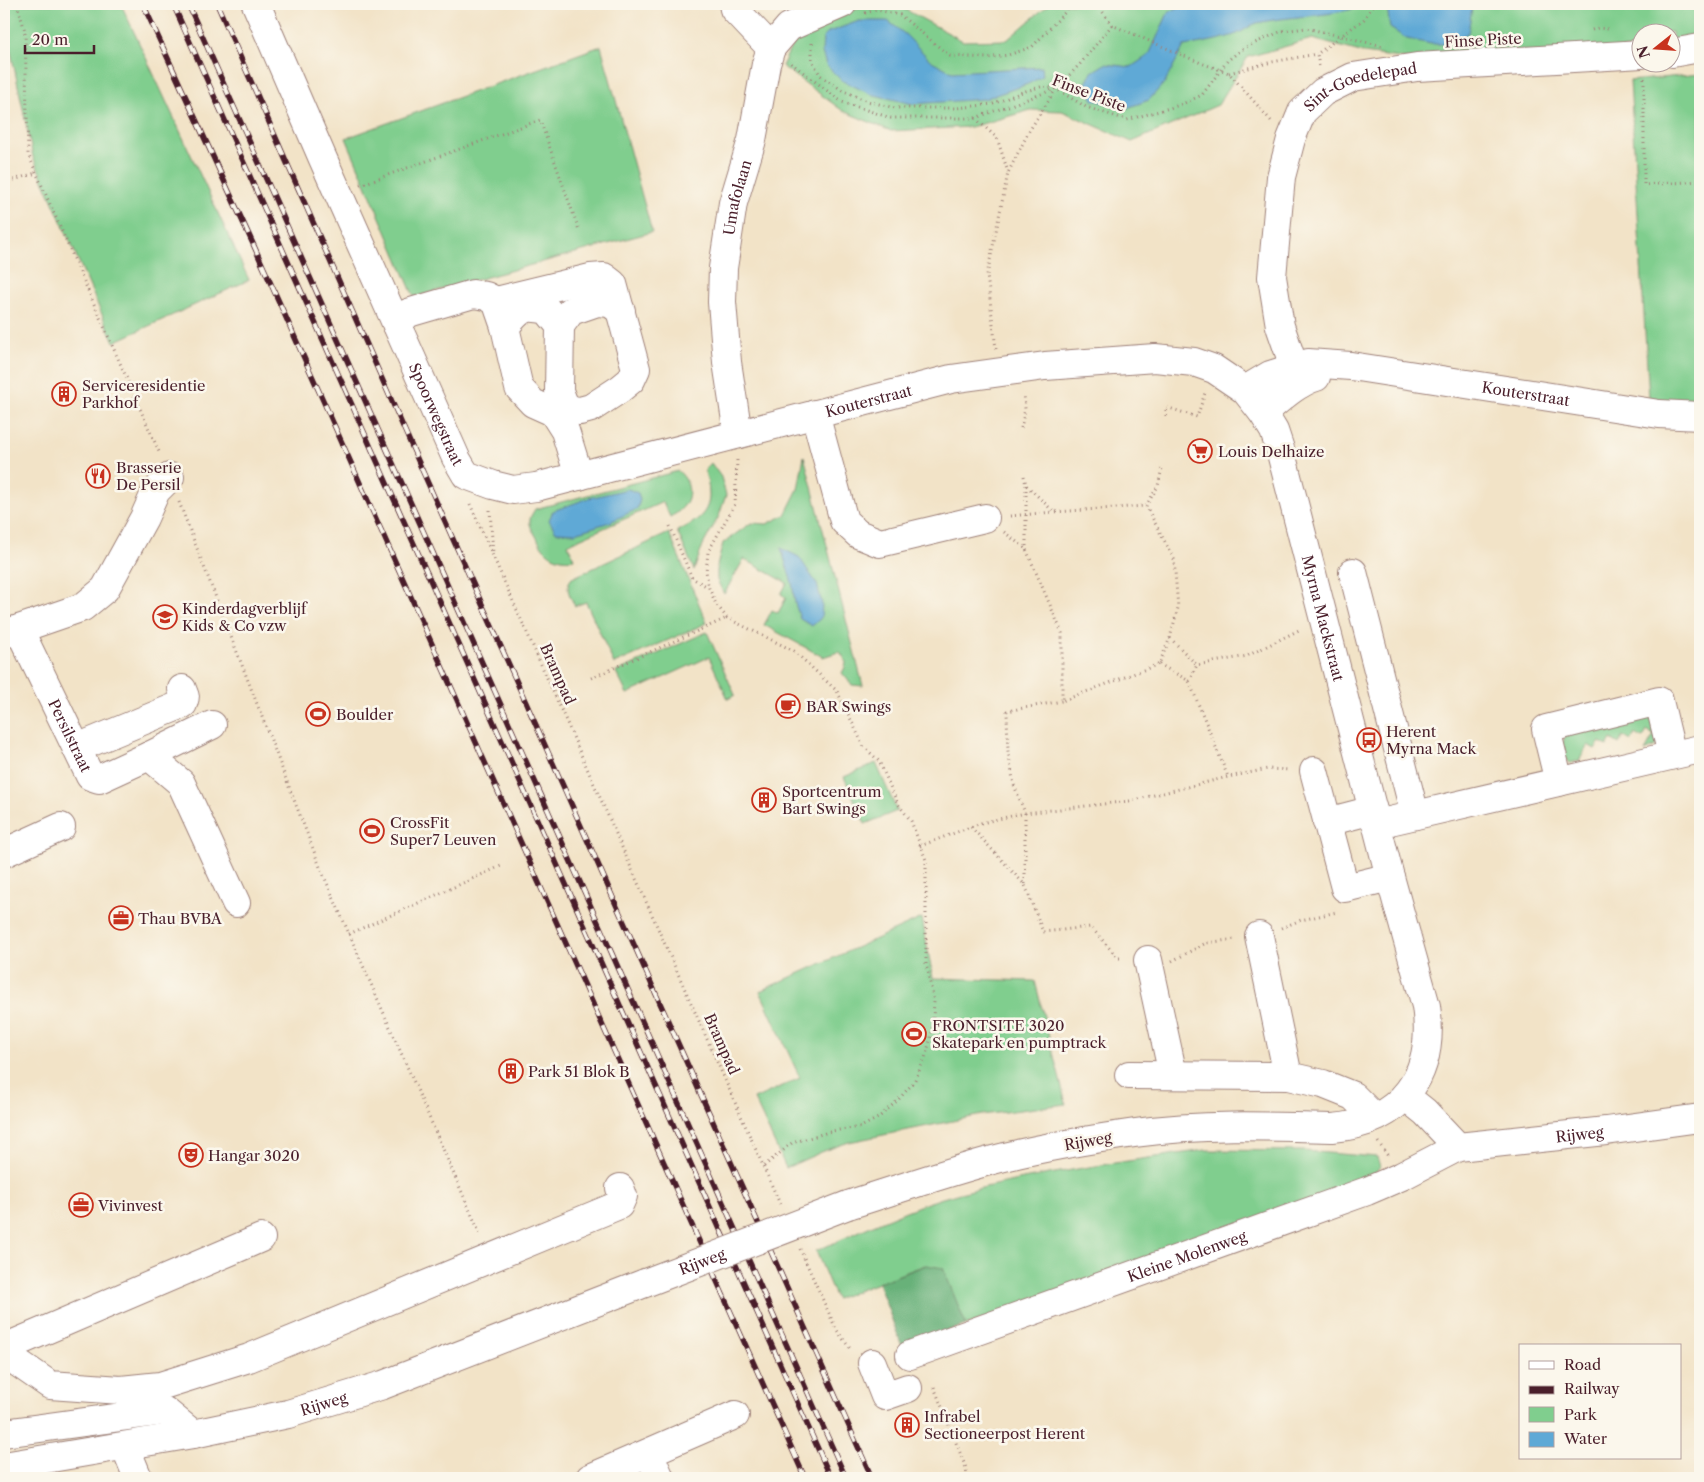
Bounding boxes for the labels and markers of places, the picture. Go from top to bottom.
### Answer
place label: Serviceresidentie Parkhof [82,376,205,412]
building icon: Serviceresidentie Parkhof [51,381,77,407]
supermarket icon: Louis Delhaize [1187,438,1213,464]
place label: Louis Delhaize [1218,442,1324,461]
place label: Brasserie De Persil [116,458,181,494]
restaurant icon: Brasserie De Persil [85,463,111,489]
place label: Kinderdagverblijf Kids & Co vzw [182,599,308,635]
school or university icon: Kinderdagverblijf Kids & Co vzw [152,604,178,630]
cafe icon: BAR Swings [775,693,801,719]
place label: BAR Swings [806,697,891,716]
sports icon: Boulder [305,701,331,727]
place label: Boulder [336,705,394,724]
place label: Herent Myrna Mack [1386,722,1477,758]
bus stop icon: Herent Myrna Mack [1356,727,1382,753]
place label: Sportcentrum Bart Swings [782,782,882,818]
building icon: Sportcentrum Bart Swings [751,787,777,813]
place label: CrossFit Super7 Leuven [390,813,497,849]
sports icon: CrossFit Super7 Leuven [359,818,385,844]
office icon: Thau BVBA [108,905,134,931]
place label: Thau BVBA [138,909,223,928]
place label: FRONTSITE 3020 Skatepark en pumptrack [932,1016,1108,1052]
sports icon: FRONTSITE 3020 Skatepark en pumptrack [901,1021,927,1047]
building icon: Park 51 Blok B [498,1058,524,1084]
place label: Park 51 Blok B [528,1062,630,1081]
theatre icon: Hangar 3020 [178,1142,204,1168]
place label: Hangar 3020 [208,1146,300,1165]
office icon: Vivinvest [68,1192,94,1218]
place label: Vivinvest [97,1196,163,1215]
place label: Infrabel Sectioneerpost Herent [924,1407,1086,1443]
building icon: Infrabel Sectioneerpost Herent [894,1412,920,1438]

